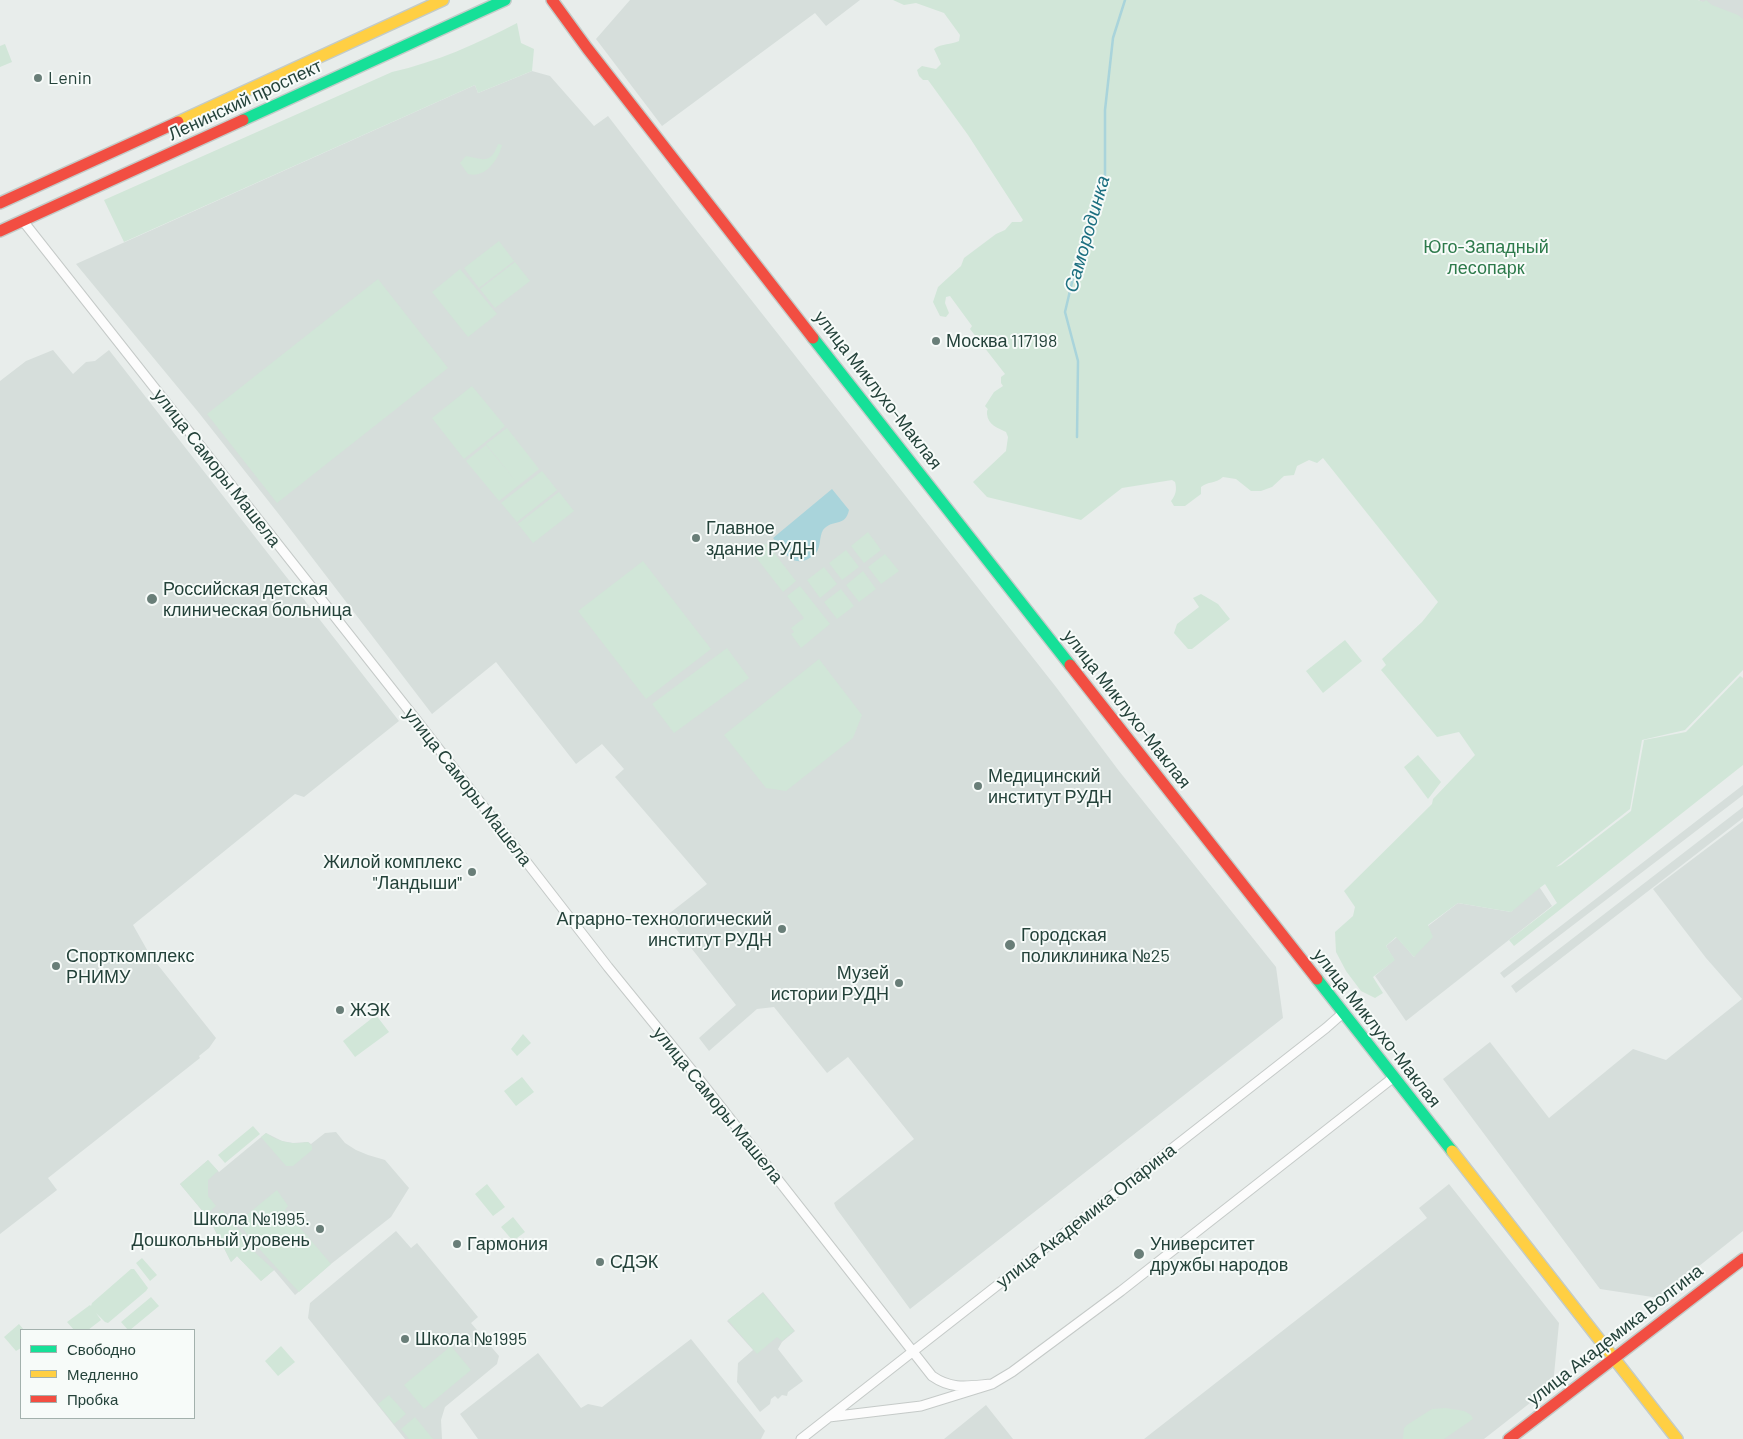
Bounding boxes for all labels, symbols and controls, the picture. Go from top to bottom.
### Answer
street label: Ленинский проспект [165,55,325,145]
place label: Lenin [48,67,92,89]
marker: Lenin [32,72,44,84]
water label: Самородинка [1059,173,1115,295]
park label: Юго-Западный лесопарк [1423,236,1549,278]
street label: улица Миклухо-Маклая [809,306,947,474]
place label: Москва 117198 [946,330,1057,352]
marker: Москва 117198 [930,335,942,347]
street label: улица Саморы Машела [149,385,285,551]
place label: Главное здание РУДН [706,517,815,560]
marker: Главное здание РУДН [690,532,702,544]
place label: Российская детская клиническая больница [163,578,352,620]
marker: Российская детская клиническая больница [145,592,159,606]
street label: улица Миклухо-Маклая [1058,625,1196,793]
street label: улица Саморы Машела [400,704,536,870]
place label: Медицинский институт РУДН [988,765,1112,808]
marker: Медицинский институт РУДН [972,780,984,792]
place label: Жилой комплекс "Ландыши" [323,851,462,894]
marker: Жилой комплекс "Ландыши" [466,866,478,878]
place label: Аграрно-технологический институт РУДН [556,908,772,951]
marker: Аграрно-технологический институт РУДН [776,923,788,935]
place label: Городская поликлиника №25 [1021,924,1170,966]
marker: Городская поликлиника №25 [1003,938,1017,952]
street label: улица Миклухо-Маклая [1308,944,1446,1112]
place label: Спорткомплекс РНИМУ [66,945,194,988]
marker: Спорткомплекс РНИМУ [50,960,62,972]
place label: Музей истории РУДН [771,962,889,1004]
marker: Музей истории РУДН [893,977,905,989]
place label: ЖЭК [350,999,390,1021]
marker: ЖЭК [334,1004,346,1016]
street label: улица Саморы Машела [648,1023,788,1187]
street label: улица Академика Опарина [992,1139,1180,1293]
place label: Школа №1995. Дошкольный уровень [132,1208,310,1250]
marker: Школа №1995. Дошкольный уровень [314,1223,326,1235]
place label: Гармония [467,1233,548,1255]
place label: Университет дружбы народов [1150,1233,1288,1276]
marker: Гармония [451,1238,463,1250]
marker: Университет дружбы народов [1132,1247,1146,1261]
place label: СДЭК [610,1251,658,1273]
marker: СДЭК [594,1256,606,1268]
street label: улица Академика Волгина [1523,1260,1707,1410]
place label: Школа №1995 [415,1328,527,1350]
legend [20,1329,195,1419]
marker: Школа №1995 [399,1333,411,1345]
text: Свободно [67,1340,136,1358]
text: Медленно [67,1365,138,1383]
text: Пробка [67,1390,118,1408]

